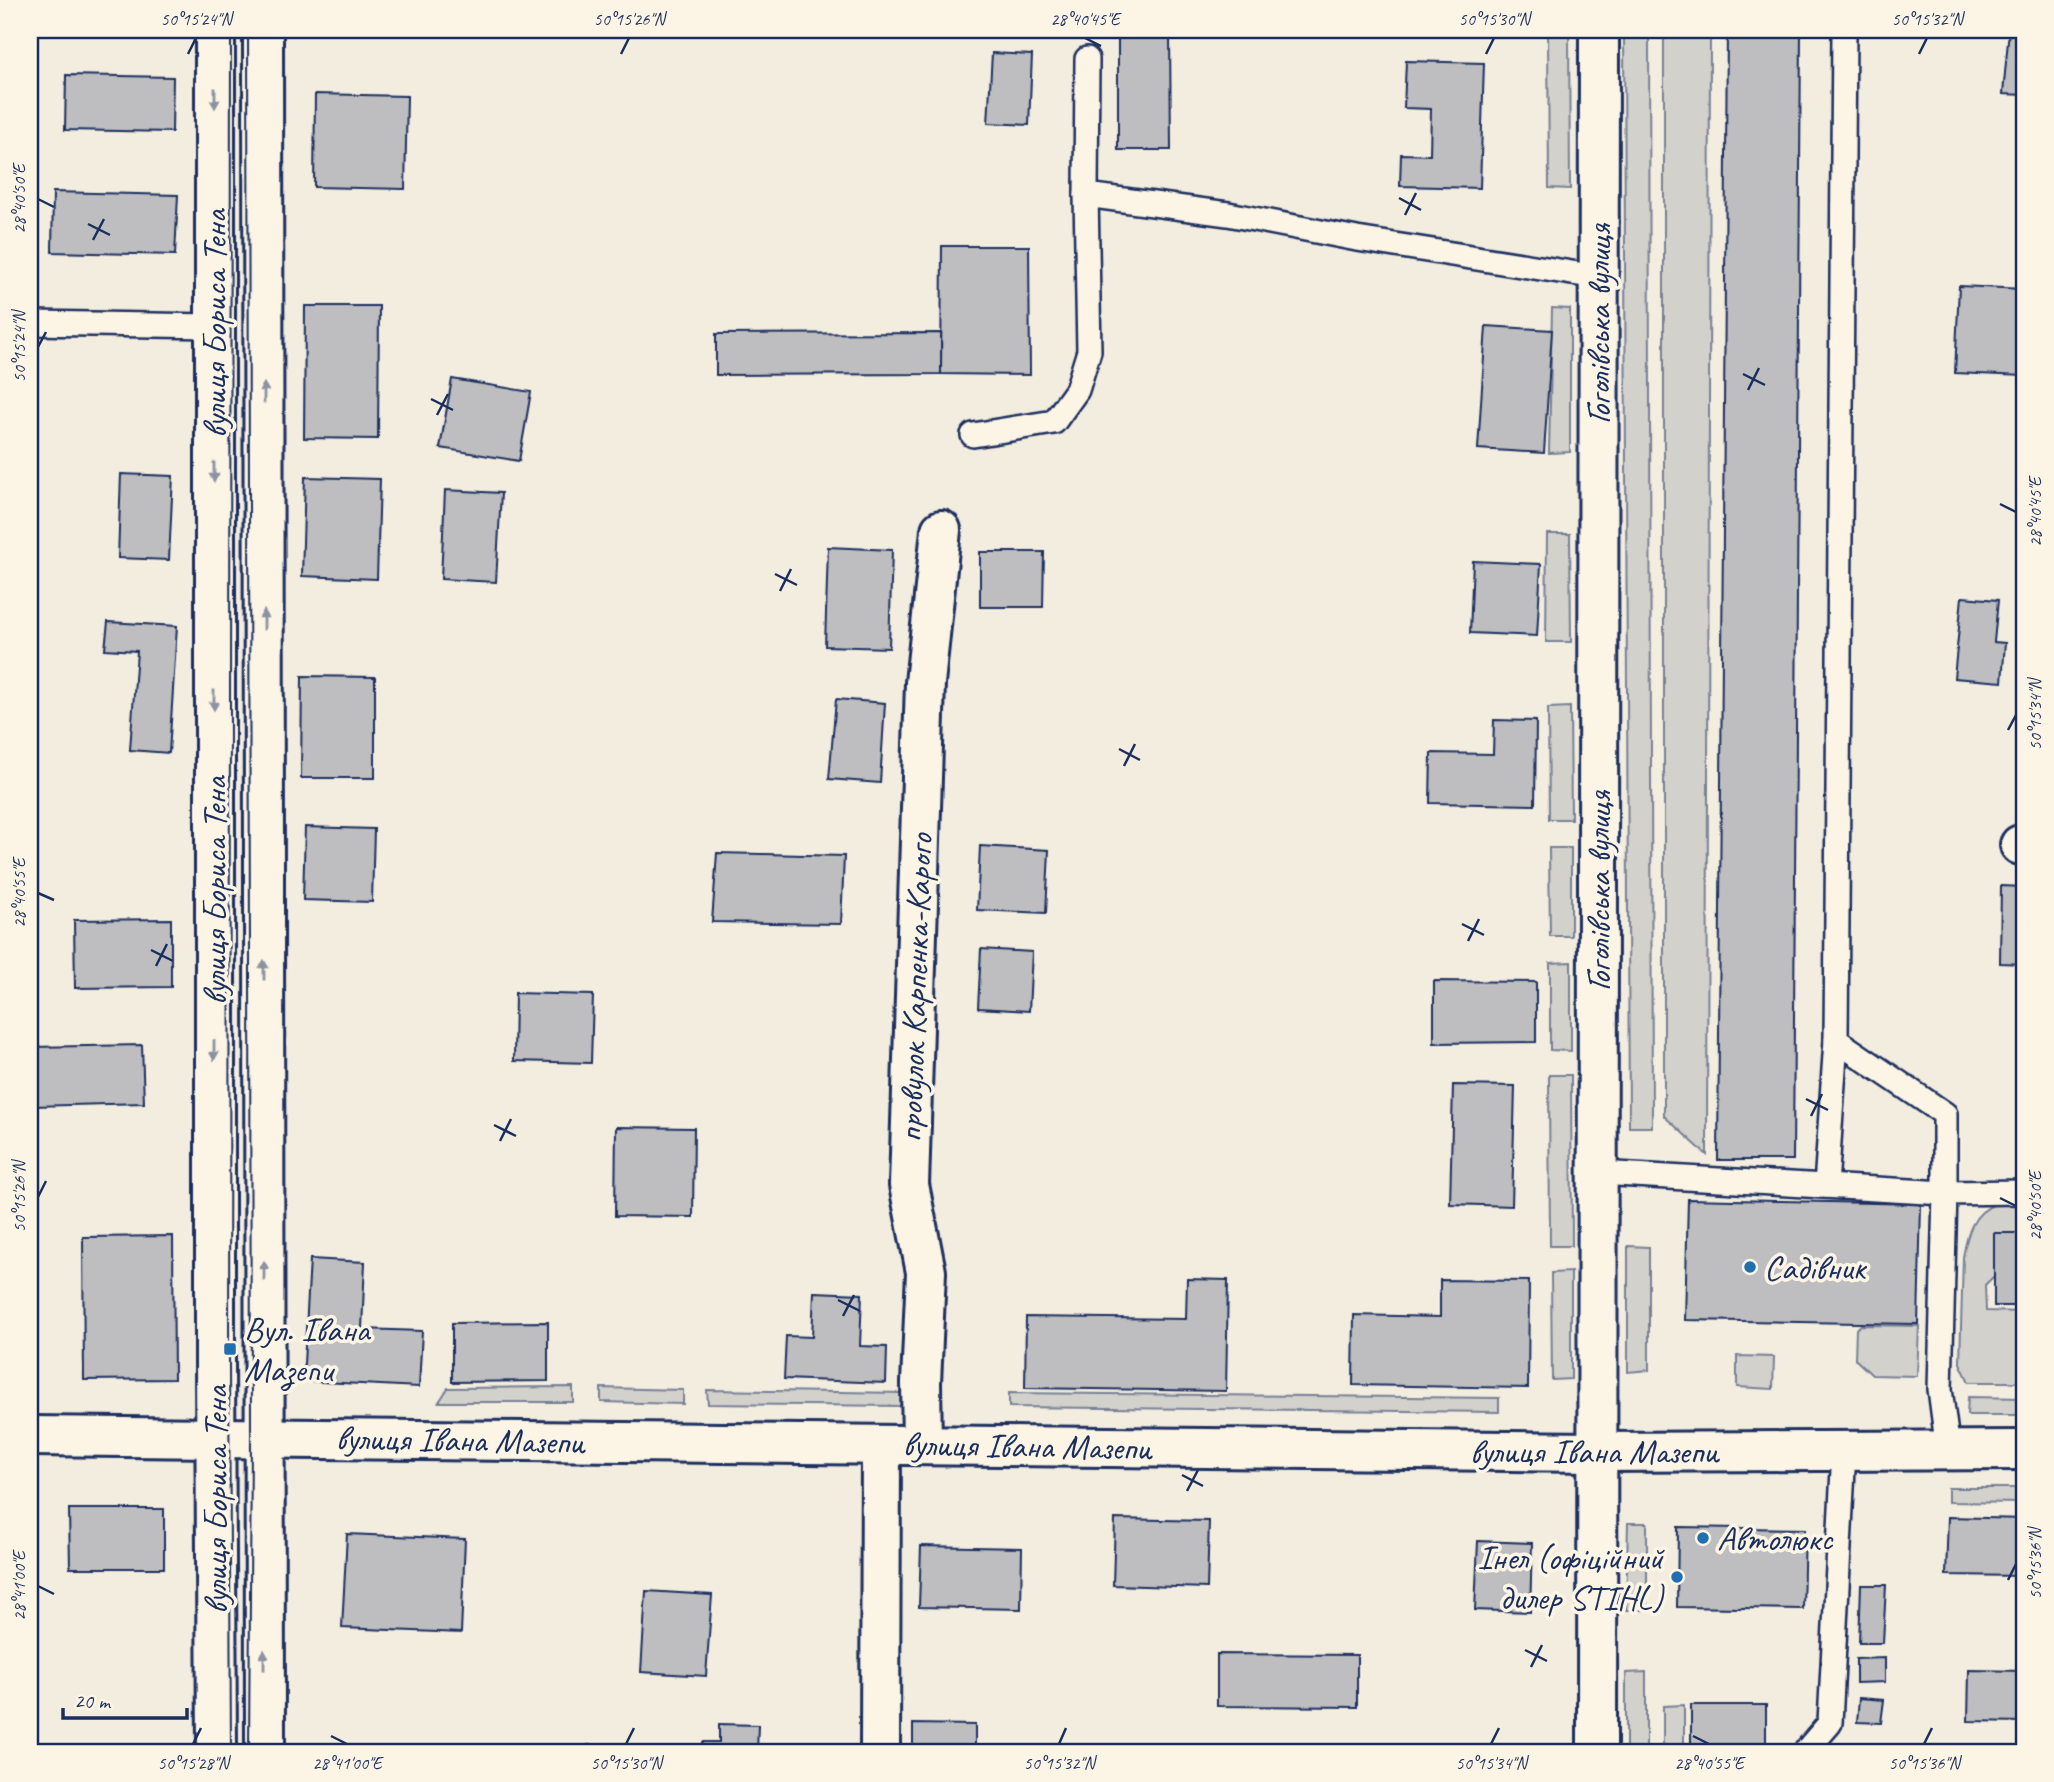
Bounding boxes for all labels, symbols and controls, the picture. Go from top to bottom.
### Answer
text: 50°15'24"N [161,8,235,30]
text: 50°15'26"N [594,8,668,30]
text: 28°40'45"E [1050,8,1122,30]
text: 50°15'30"N [1459,8,1533,30]
text: 50°15'32"N [1892,8,1966,30]
one-way arrow [209,87,221,109]
text: 28°40'50"E [8,162,30,234]
street label: вулиця Бориса Тена [192,208,237,438]
street label: Гоголівська вулиця [1576,222,1621,424]
text: 50°15'24"N [8,308,30,382]
one-way arrow [258,382,270,404]
one-way arrow [208,462,220,484]
text: 28°40'45"E [2024,475,2046,547]
one-way arrow [258,609,270,631]
text: 50°15'34"N [2024,676,2046,750]
one-way arrow [208,689,220,711]
street label: вулиця Бориса Тена [192,775,237,1005]
street label: Гоголівська вулиця [1576,789,1621,991]
street label: провулок Карпенка-Карого [887,831,943,1143]
text: 28°40'55"E [8,856,30,928]
one-way arrow [258,959,270,981]
one-way arrow [208,1039,220,1061]
text: 50°15'26"N [8,1158,30,1232]
text: 28°40'50"E [2024,1169,2046,1241]
place label: Садівник [1764,1245,1868,1290]
marker: Садівник [1742,1259,1758,1275]
one-way arrow [258,1260,270,1282]
place label: Вул. Івана Мазепи [244,1307,371,1392]
marker: Вул. Івана Мазепи [222,1341,238,1357]
street label: вулиця Бориса Тена [193,1384,238,1614]
street label: вулиця Івана Мазепи [335,1415,587,1465]
street label: вулиця Івана Мазепи [902,1421,1154,1471]
street label: вулиця Івана Мазепи [1470,1429,1721,1474]
place label: Автолюкс [1717,1516,1834,1561]
text: 50°15'36"N [2024,1525,2046,1599]
marker: Автолюкс [1695,1530,1711,1546]
place label: Інел (офіційний дилер STIHL) [1477,1535,1665,1620]
text: 28°41'00"E [8,1549,30,1621]
marker: Інел (офіційний дилер STIHL) [1669,1569,1685,1585]
one-way arrow [258,1648,270,1670]
scale bar [63,1677,187,1721]
text: 20 m [74,1688,112,1714]
text: 50°15'28"N [158,1752,232,1774]
text: 28°41'00"E [312,1752,384,1774]
text: 50°15'30"N [591,1752,665,1774]
text: 50°15'32"N [1024,1752,1098,1774]
text: 50°15'34"N [1456,1752,1530,1774]
text: 28°40'55"E [1674,1752,1746,1774]
text: 50°15'36"N [1889,1752,1963,1774]

